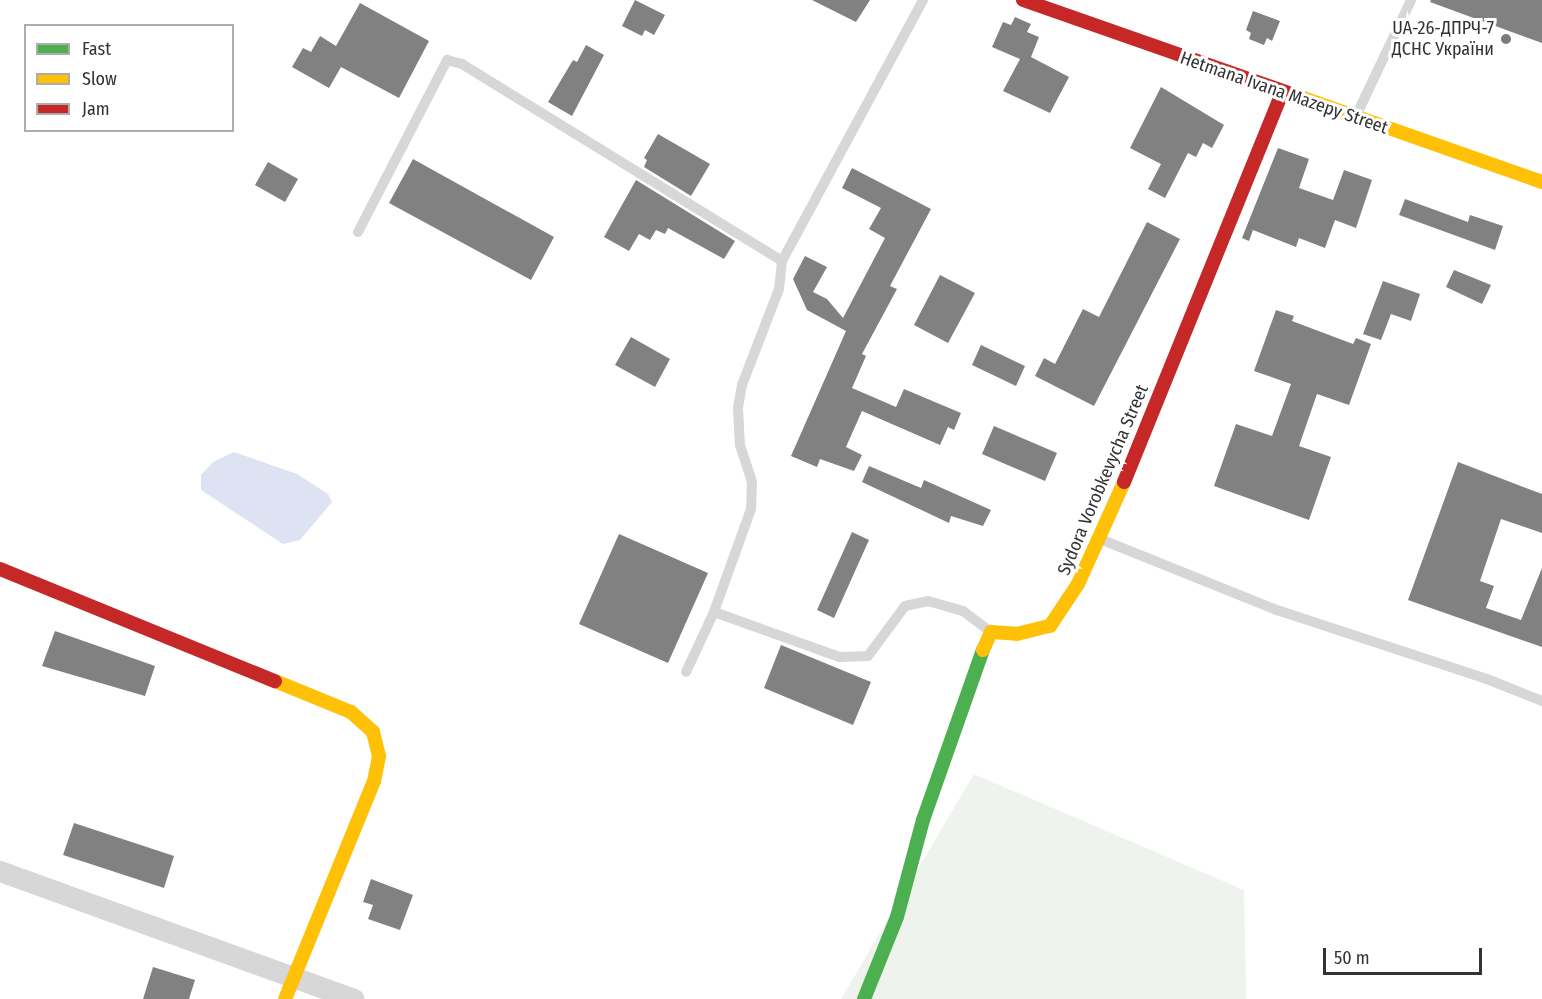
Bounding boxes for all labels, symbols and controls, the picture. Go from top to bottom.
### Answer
place label: UA-26-ДПРЧ-7 ДСНС України [1392,18,1494,60]
legend [24,24,234,132]
marker: UA-26-ДПРЧ-7 ДСНС України [1499,32,1513,46]
text: Fast [82,38,111,60]
street label: Hetmana Ivana Mazepy Street [1177,47,1391,139]
text: Slow [82,68,117,90]
text: Jam [82,98,110,120]
street label: Sydora Vorobkevycha Street [1053,381,1153,579]
scale bar [1326,936,1485,974]
text: 50 m [1334,947,1370,969]

